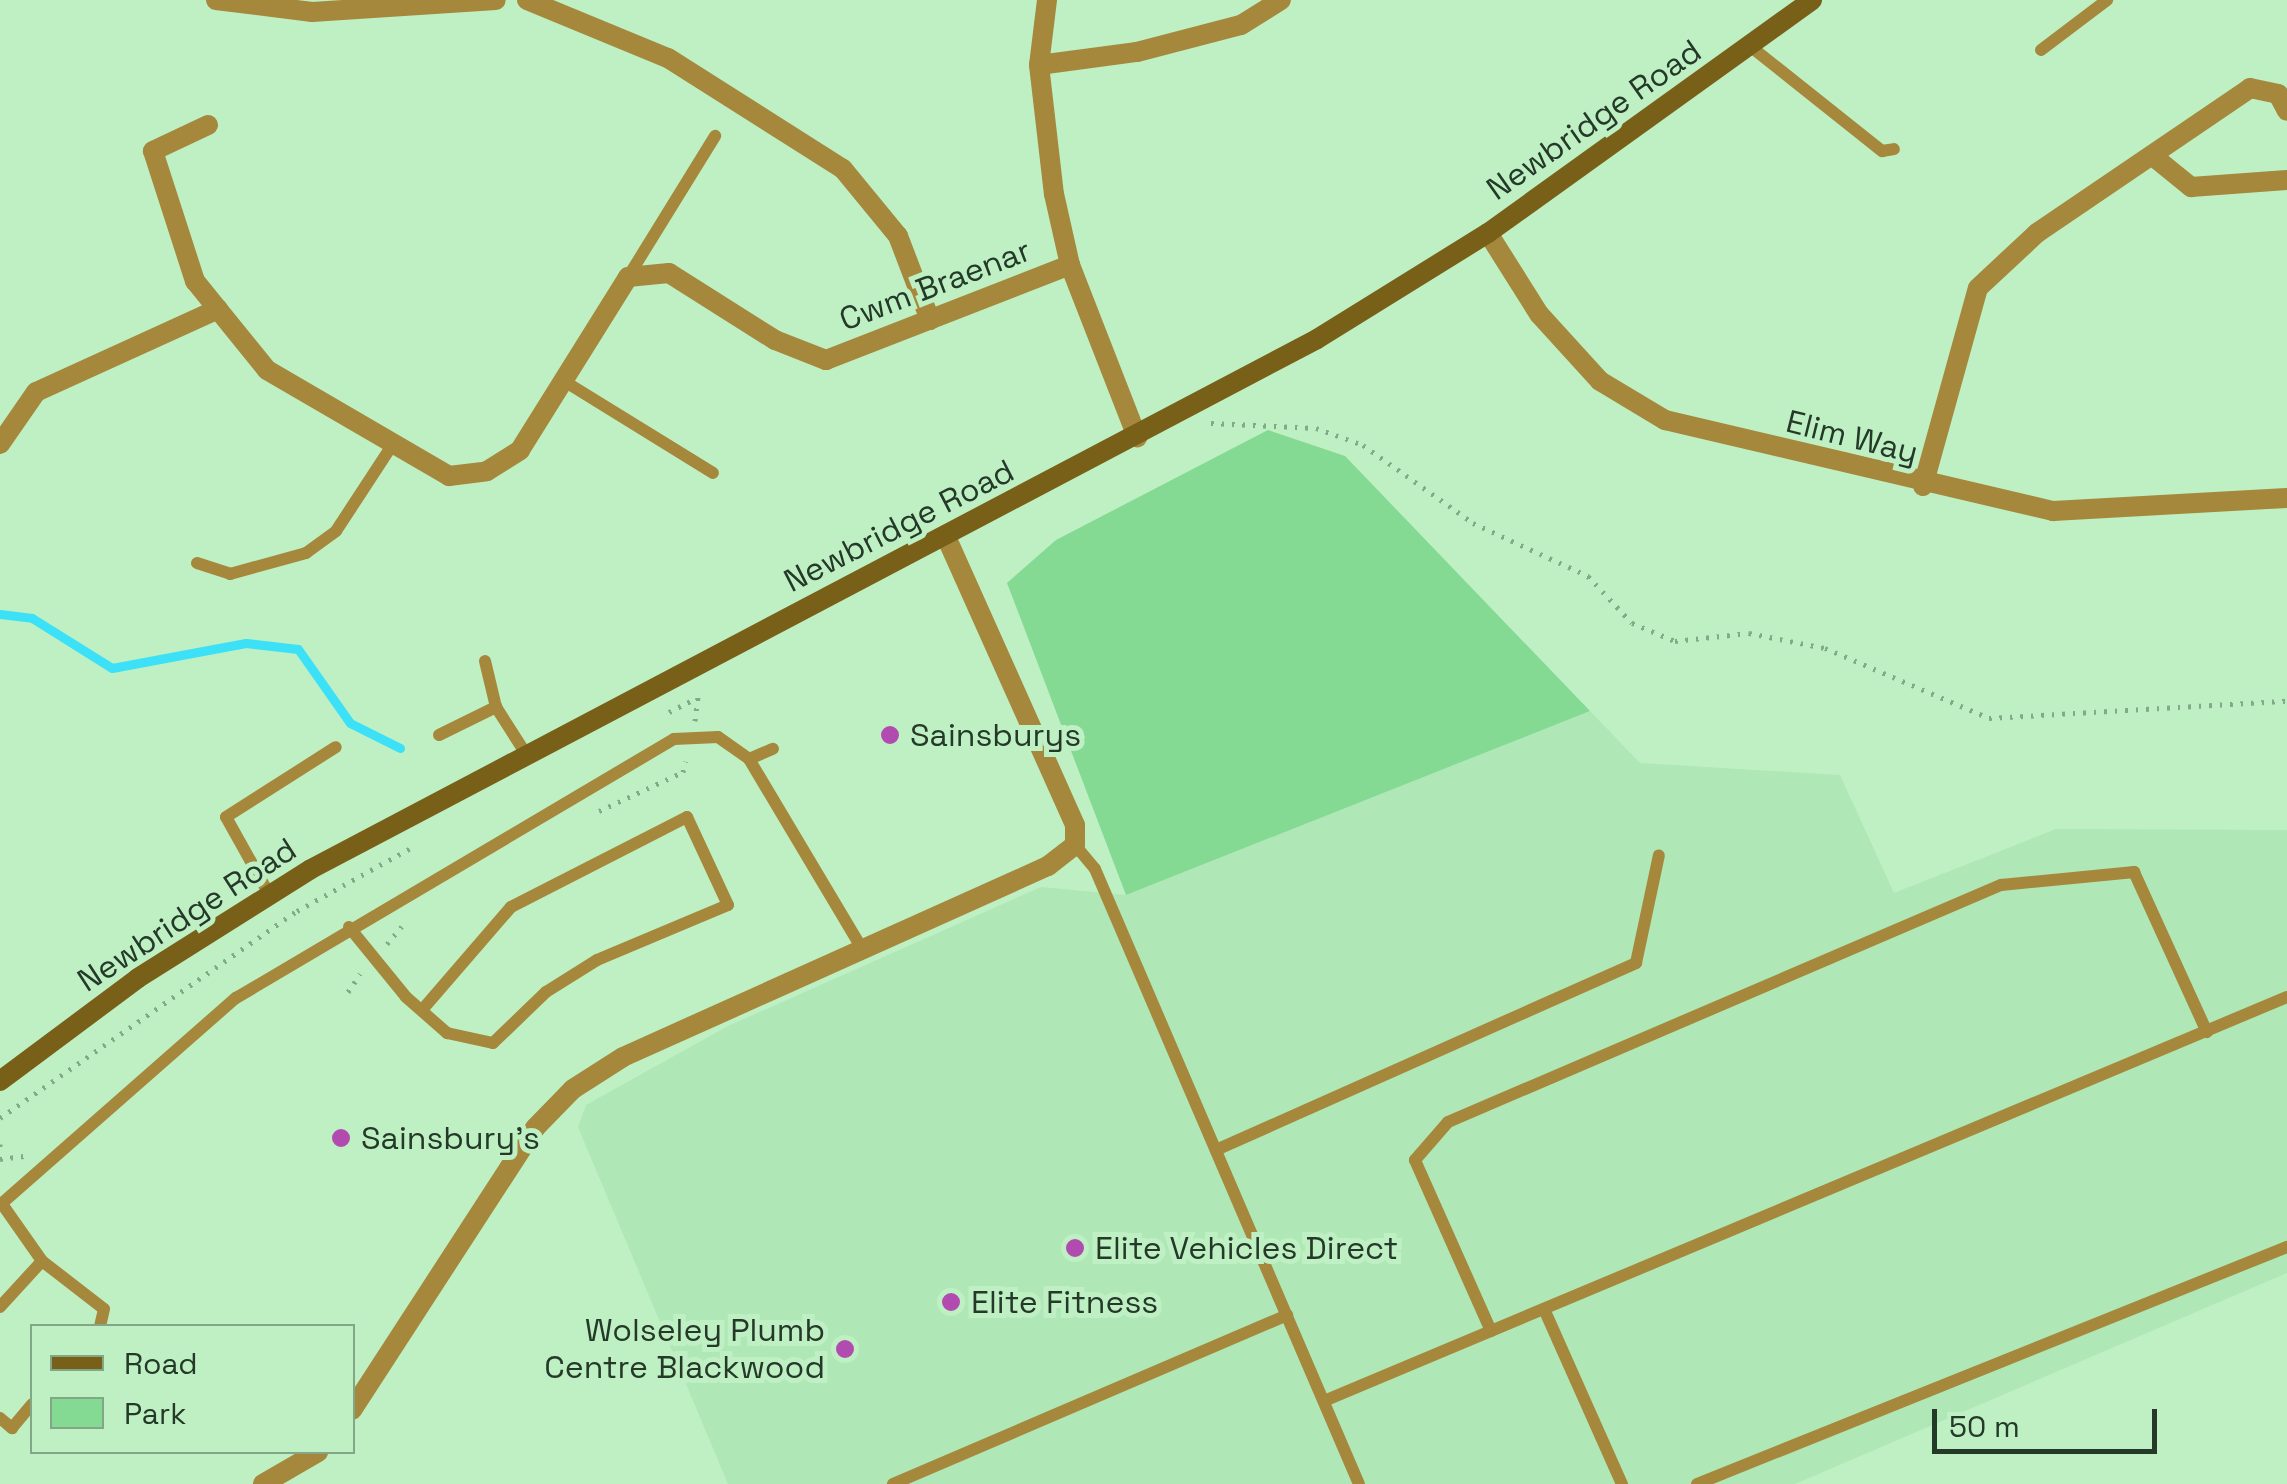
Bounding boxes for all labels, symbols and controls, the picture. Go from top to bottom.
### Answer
street label: Newbridge Road [1479,32,1709,208]
street label: Cwm Braenar [834,231,1036,339]
street label: Elim Way [1782,402,1922,472]
street label: Newbridge Road [778,451,1020,601]
place label: Sainsburys [910,716,1081,754]
marker: Sainsburys [879,724,901,746]
street label: Newbridge Road [70,830,304,1000]
place label: Sainsbury's [361,1119,540,1157]
marker: Sainsbury's [330,1127,352,1149]
place label: Elite Vehicles Direct [1095,1229,1399,1267]
marker: Elite Vehicles Direct [1064,1237,1086,1259]
place label: Elite Fitness [971,1283,1158,1321]
marker: Elite Fitness [940,1291,962,1313]
place label: Wolseley Plumb Centre Blackwood [544,1312,825,1387]
legend [30,1324,355,1454]
marker: Wolseley Plumb Centre Blackwood [834,1338,856,1360]
text: Road [124,1344,198,1383]
scale bar [1937,1389,2162,1451]
text: Park [124,1394,186,1433]
text: 50 m [1949,1407,2020,1446]

